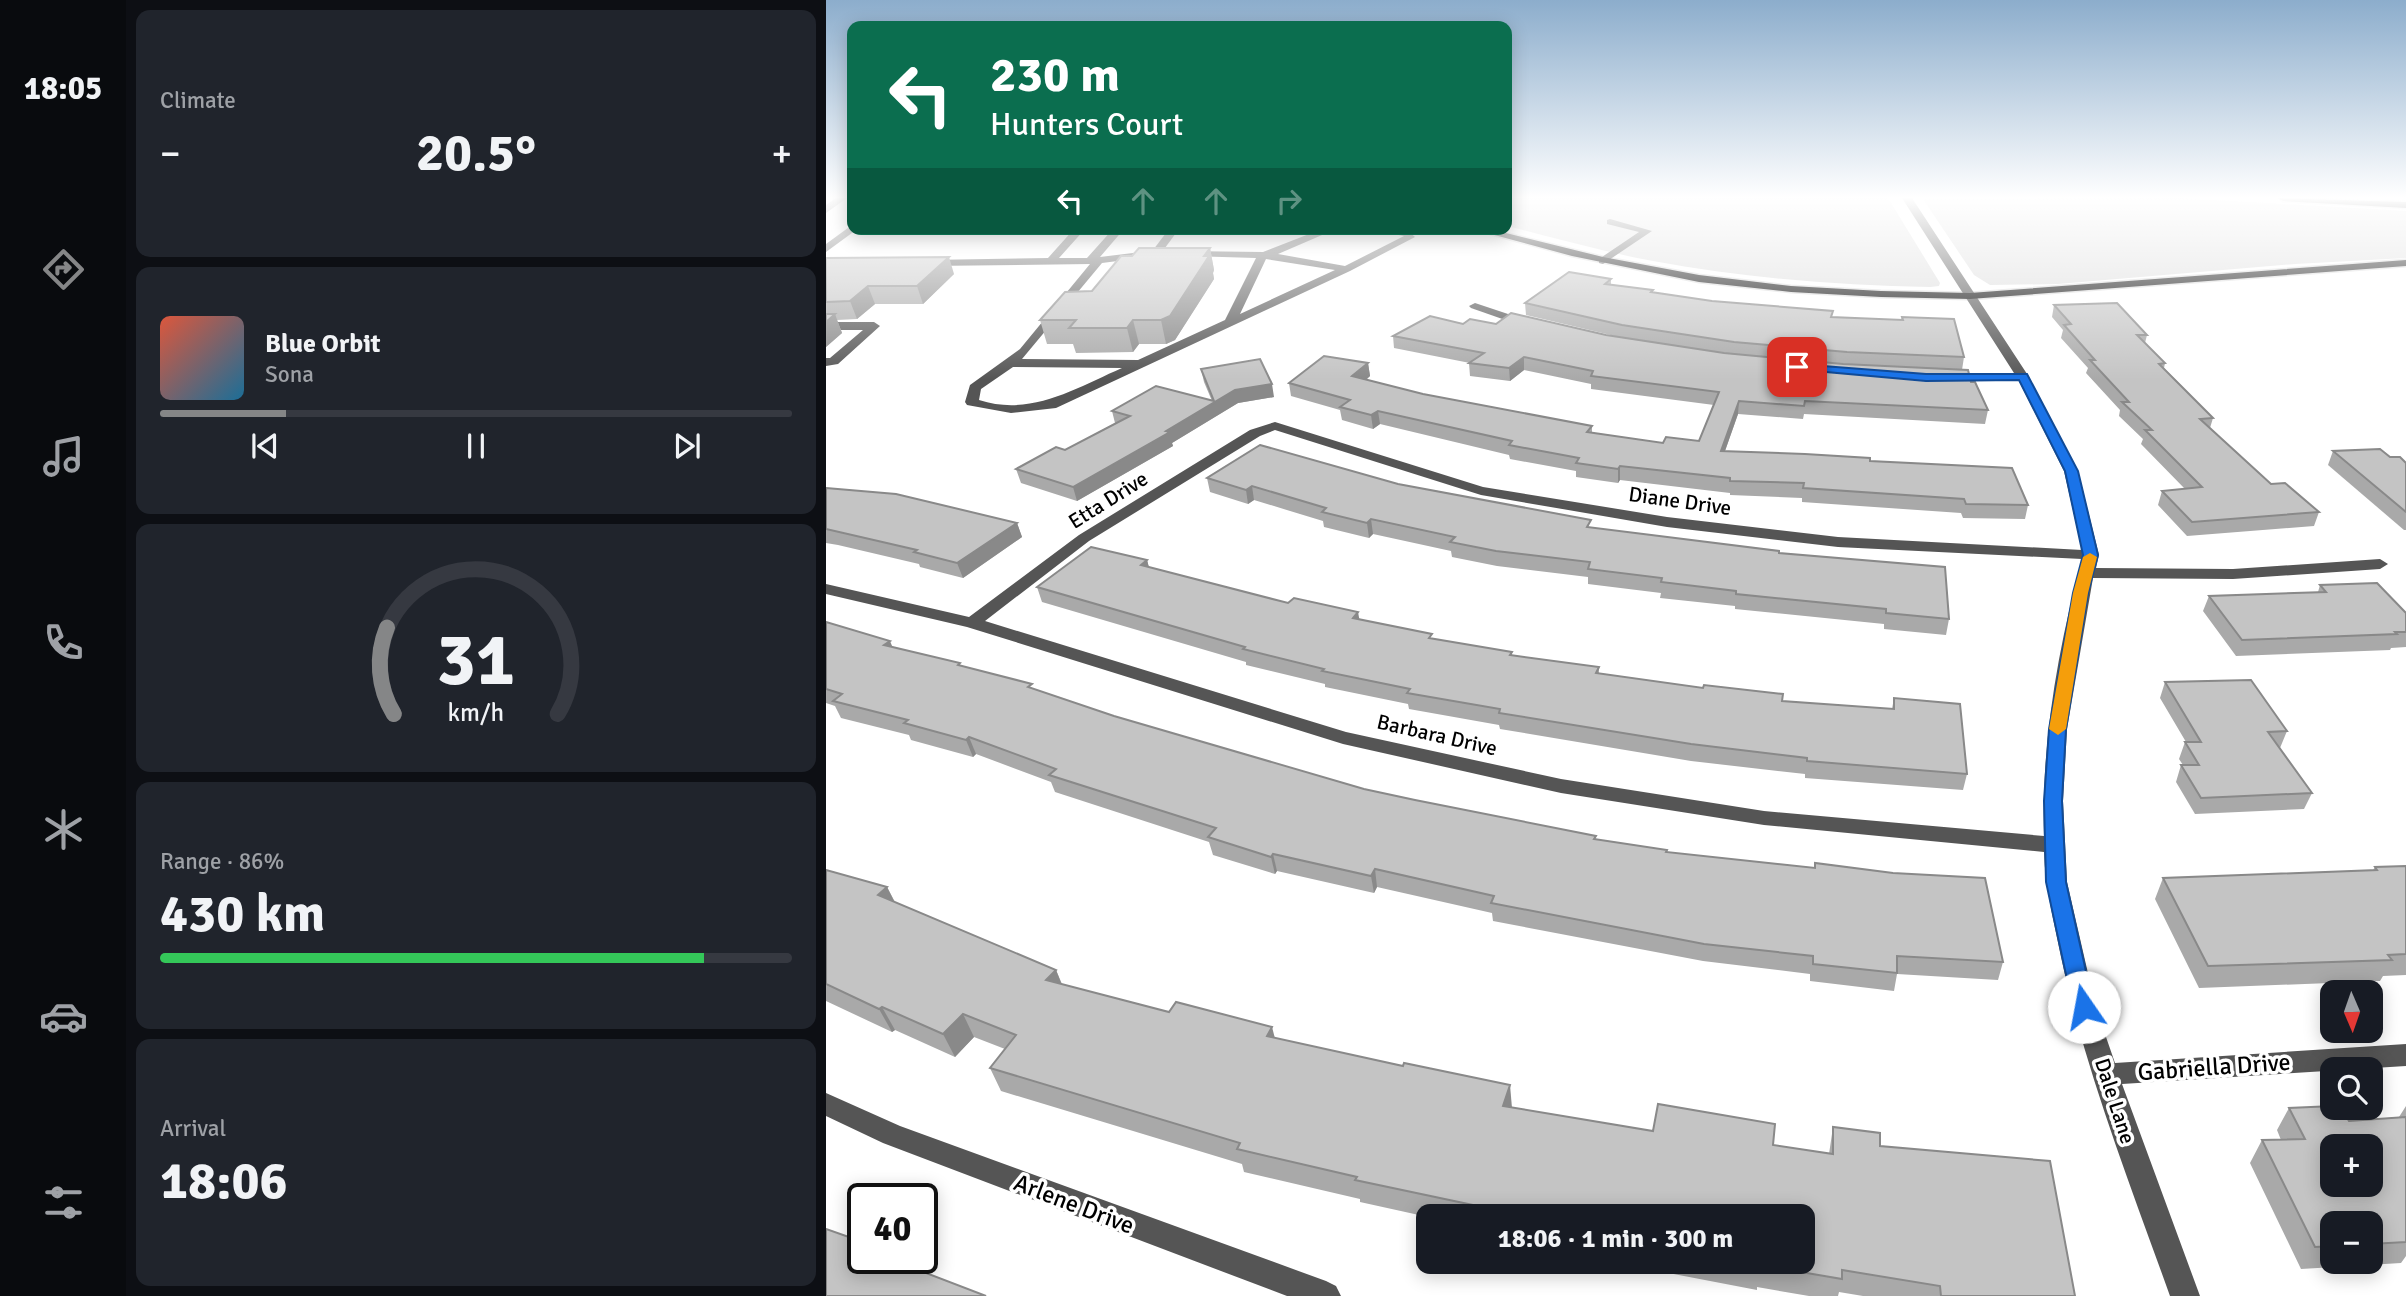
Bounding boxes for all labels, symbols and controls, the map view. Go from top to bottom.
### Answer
text: 230 m [990,45,1120,105]
icon: left [875,49,966,140]
text: 18:05 [24,69,102,108]
text: Climate [160,86,236,115]
text: Hunters Court [990,105,1183,144]
text: 20.5° [416,121,536,185]
text: − [160,130,181,177]
text: + [771,130,792,177]
icon: left [1051,182,1089,220]
icon: ahead [1124,182,1162,220]
icon: ahead [1197,182,1235,220]
icon: right [1270,182,1308,220]
icon: directions [39,245,88,294]
text: Blue Orbit [265,328,381,360]
pin [1767,337,1827,397]
icon: arrive [1778,348,1816,386]
text: Sona [265,360,314,389]
icon: previous [246,427,284,465]
icon: pause [457,427,495,465]
icon: next [668,427,706,465]
icon: music [39,432,88,481]
street label: Etta Drive [1064,465,1152,535]
street label: Diane Drive [1627,481,1733,521]
text: 31 [437,616,515,705]
icon: phone [39,618,88,667]
text: km/h [448,697,504,728]
street label: Barbara Drive [1374,709,1500,761]
icon: climate [39,805,88,854]
text: Range · 86% [160,847,284,876]
text: 430 km [160,882,325,946]
position arrow [2047,970,2121,1044]
north arrow [2320,980,2384,1043]
map controls [2320,980,2383,1274]
icon: car [39,992,88,1041]
street label: Gabriella Drive [2137,1047,2291,1087]
street label: Dale Lane [2089,1055,2141,1147]
button: search [2320,1057,2383,1120]
text: Arrival [160,1114,226,1143]
button: + [2320,1134,2383,1197]
text: 18:06 [160,1149,288,1213]
street label: Arlene Drive [1010,1167,1138,1241]
icon: filters [39,1178,88,1227]
speed limit sign: 40 [847,1183,938,1274]
button: − [2320,1211,2383,1274]
text: 18:06 · 1 min · 300 m [1498,1223,1733,1255]

